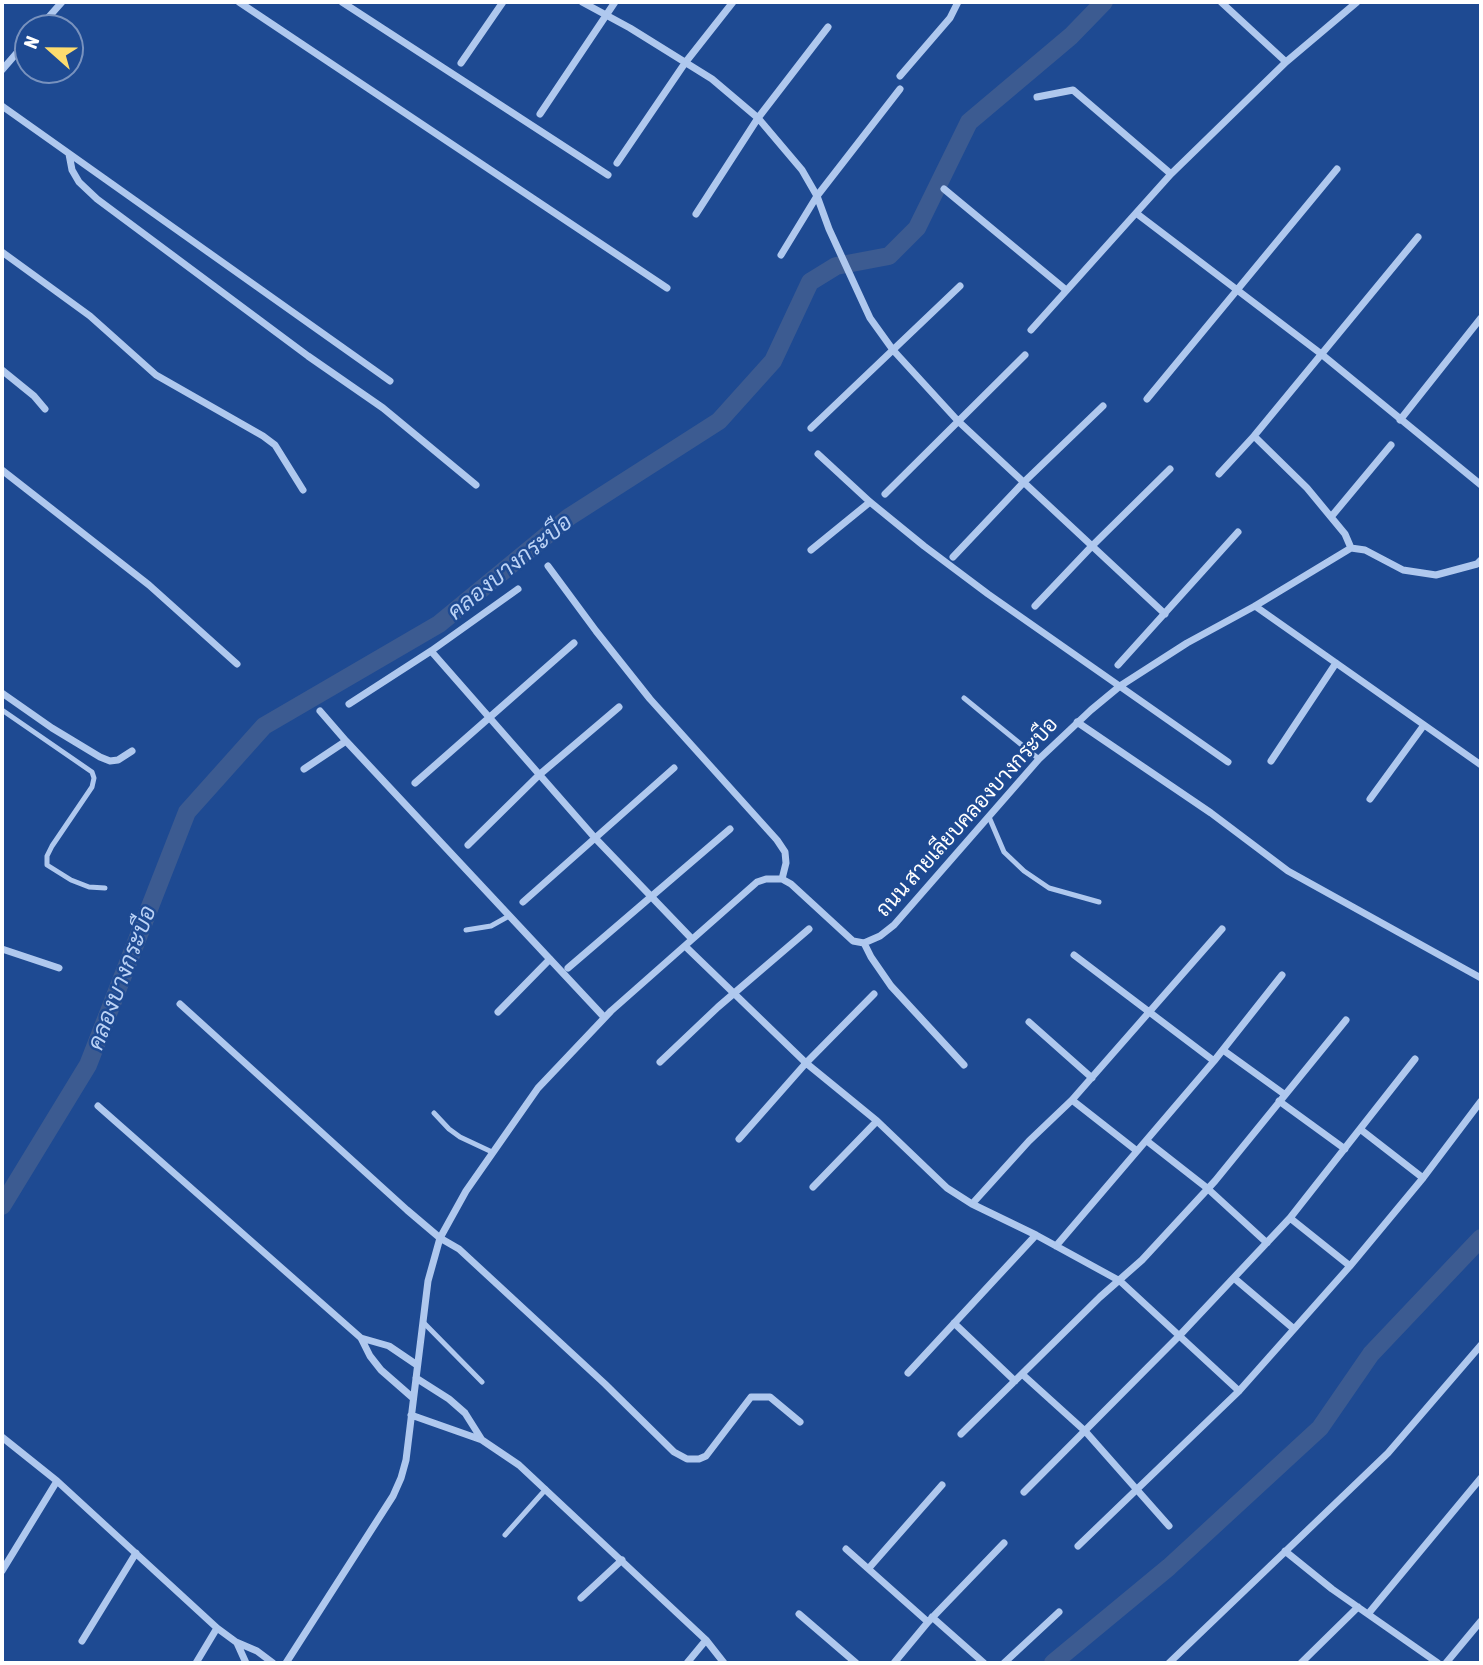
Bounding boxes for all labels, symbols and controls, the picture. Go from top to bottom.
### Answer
north arrow [14,14,84,84]
text: N [19,33,44,51]
water label: คลองบางกระบือ [442,508,578,626]
street label: ถนน สายเลียบคลองบางกระบือ [871,712,1063,922]
water label: คลองบางกระบือ [82,902,162,1054]

